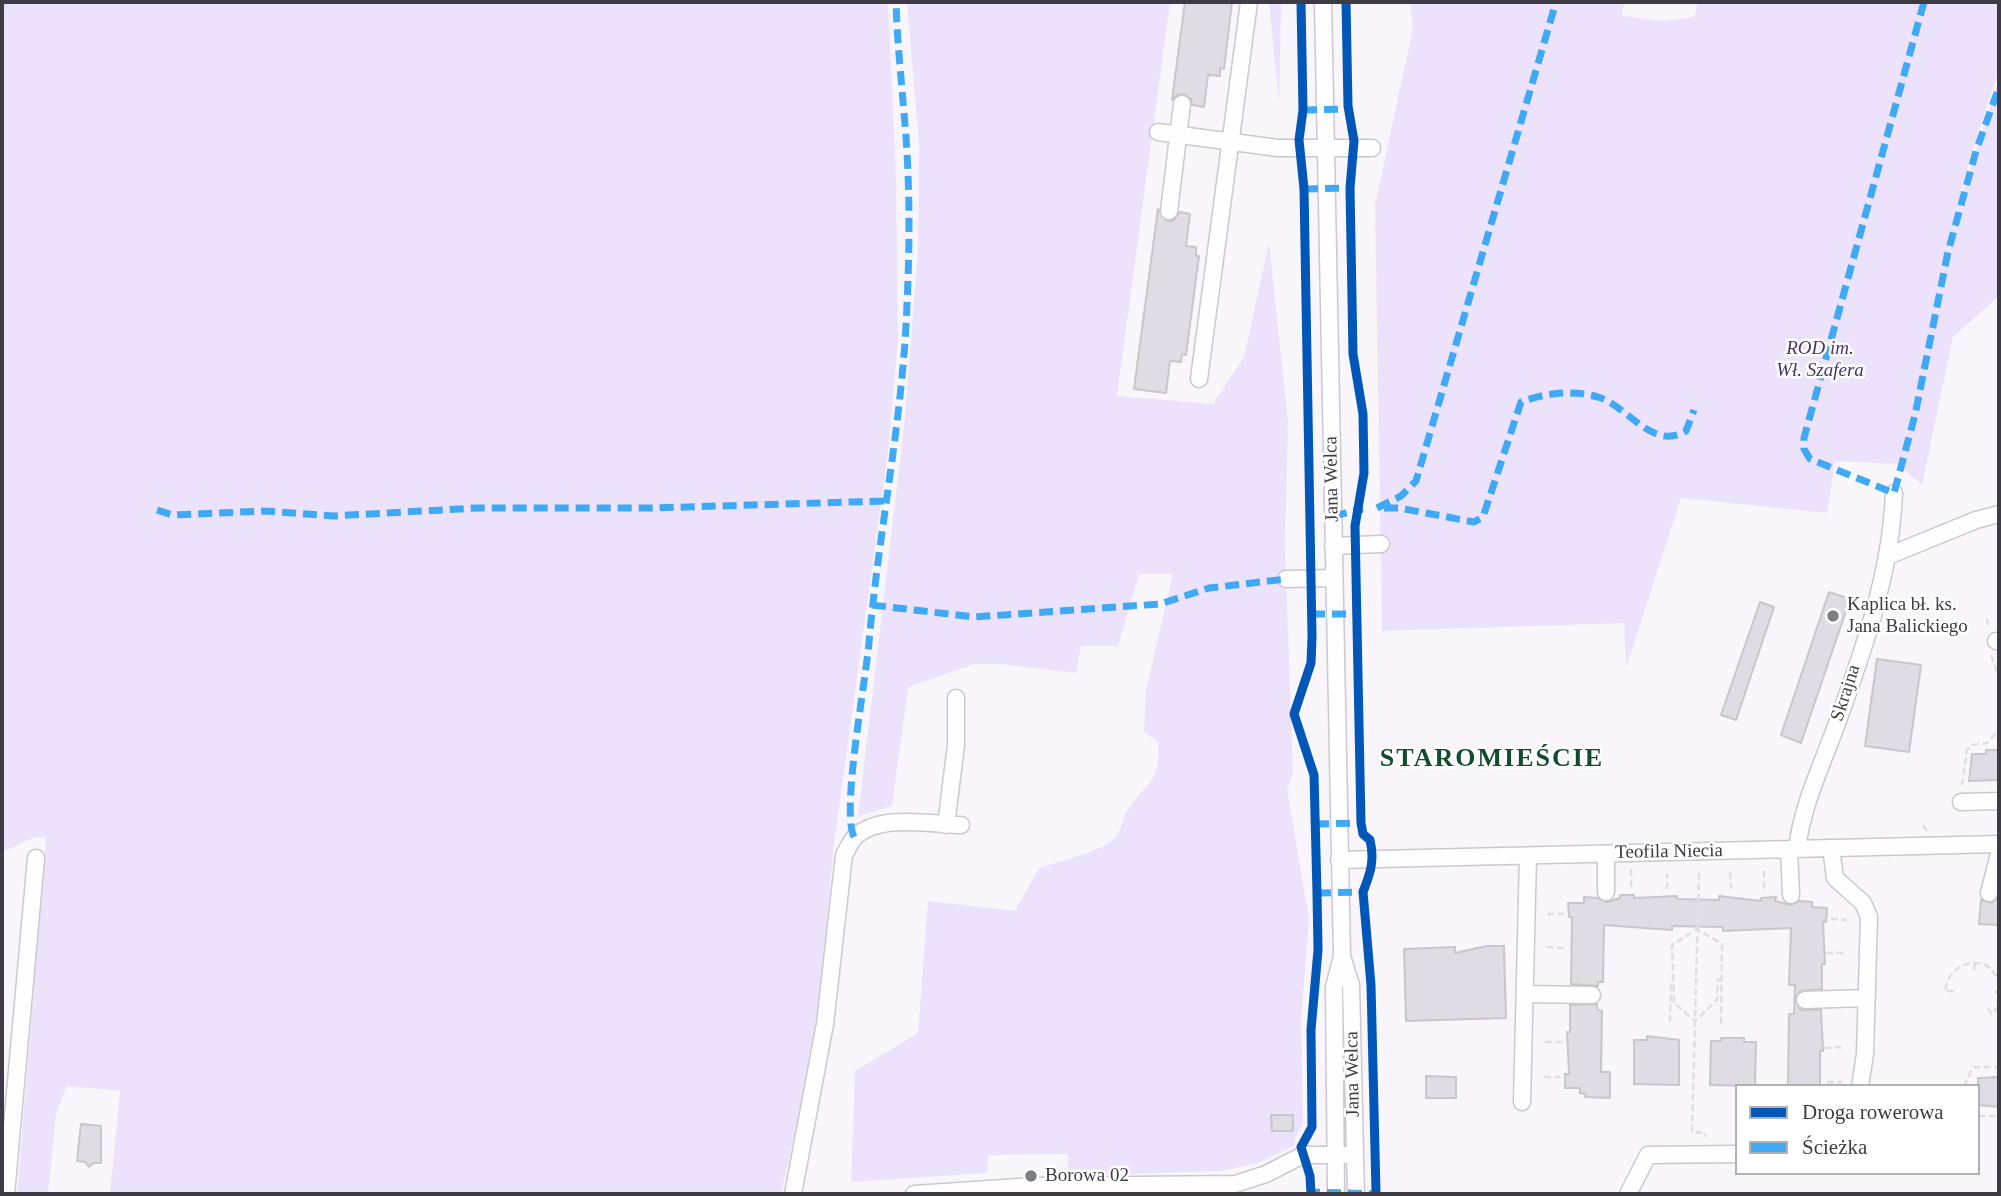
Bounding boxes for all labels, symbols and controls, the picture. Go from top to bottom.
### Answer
park label: ROD im. Wł. Szafera [1776,338,1864,382]
street label: Jana Welca [1320,436,1344,522]
place label: Kaplica bł. ks. Jana Balickiego [1847,594,1968,638]
marker: Kaplica bł. ks. Jana Balickiego [1825,608,1841,624]
street label: Skrajna [1826,662,1866,724]
district label: STAROMIEŚCIE [1381,743,1603,775]
street label: Teofila Niecia [1615,840,1723,864]
street label: Jana Welca [1341,1031,1365,1117]
legend [1735,1084,1980,1175]
text: Droga rowerowa [1802,1100,1944,1124]
text: Ścieżka [1802,1135,1867,1159]
place label: Borowa 02 [1045,1165,1129,1187]
marker: Borowa 02 [1023,1168,1039,1184]

